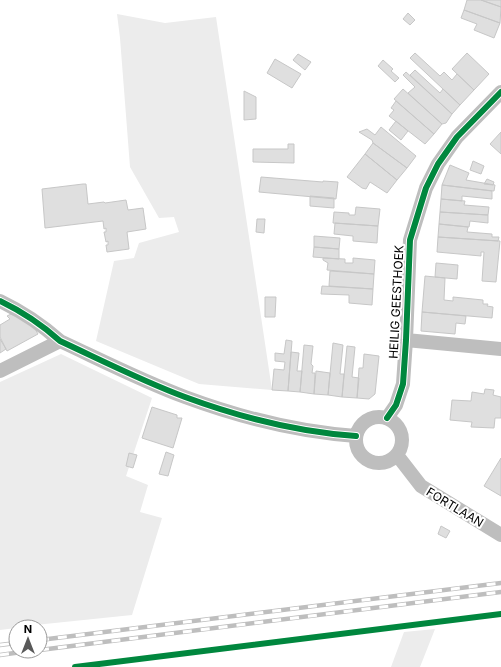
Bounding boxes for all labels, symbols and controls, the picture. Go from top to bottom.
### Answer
street label: HEILIG GEESTHOEK [386,245,406,359]
street label: FORTLAAN [424,484,486,530]
north arrow [8,619,48,659]
text: N [24,622,32,636]

